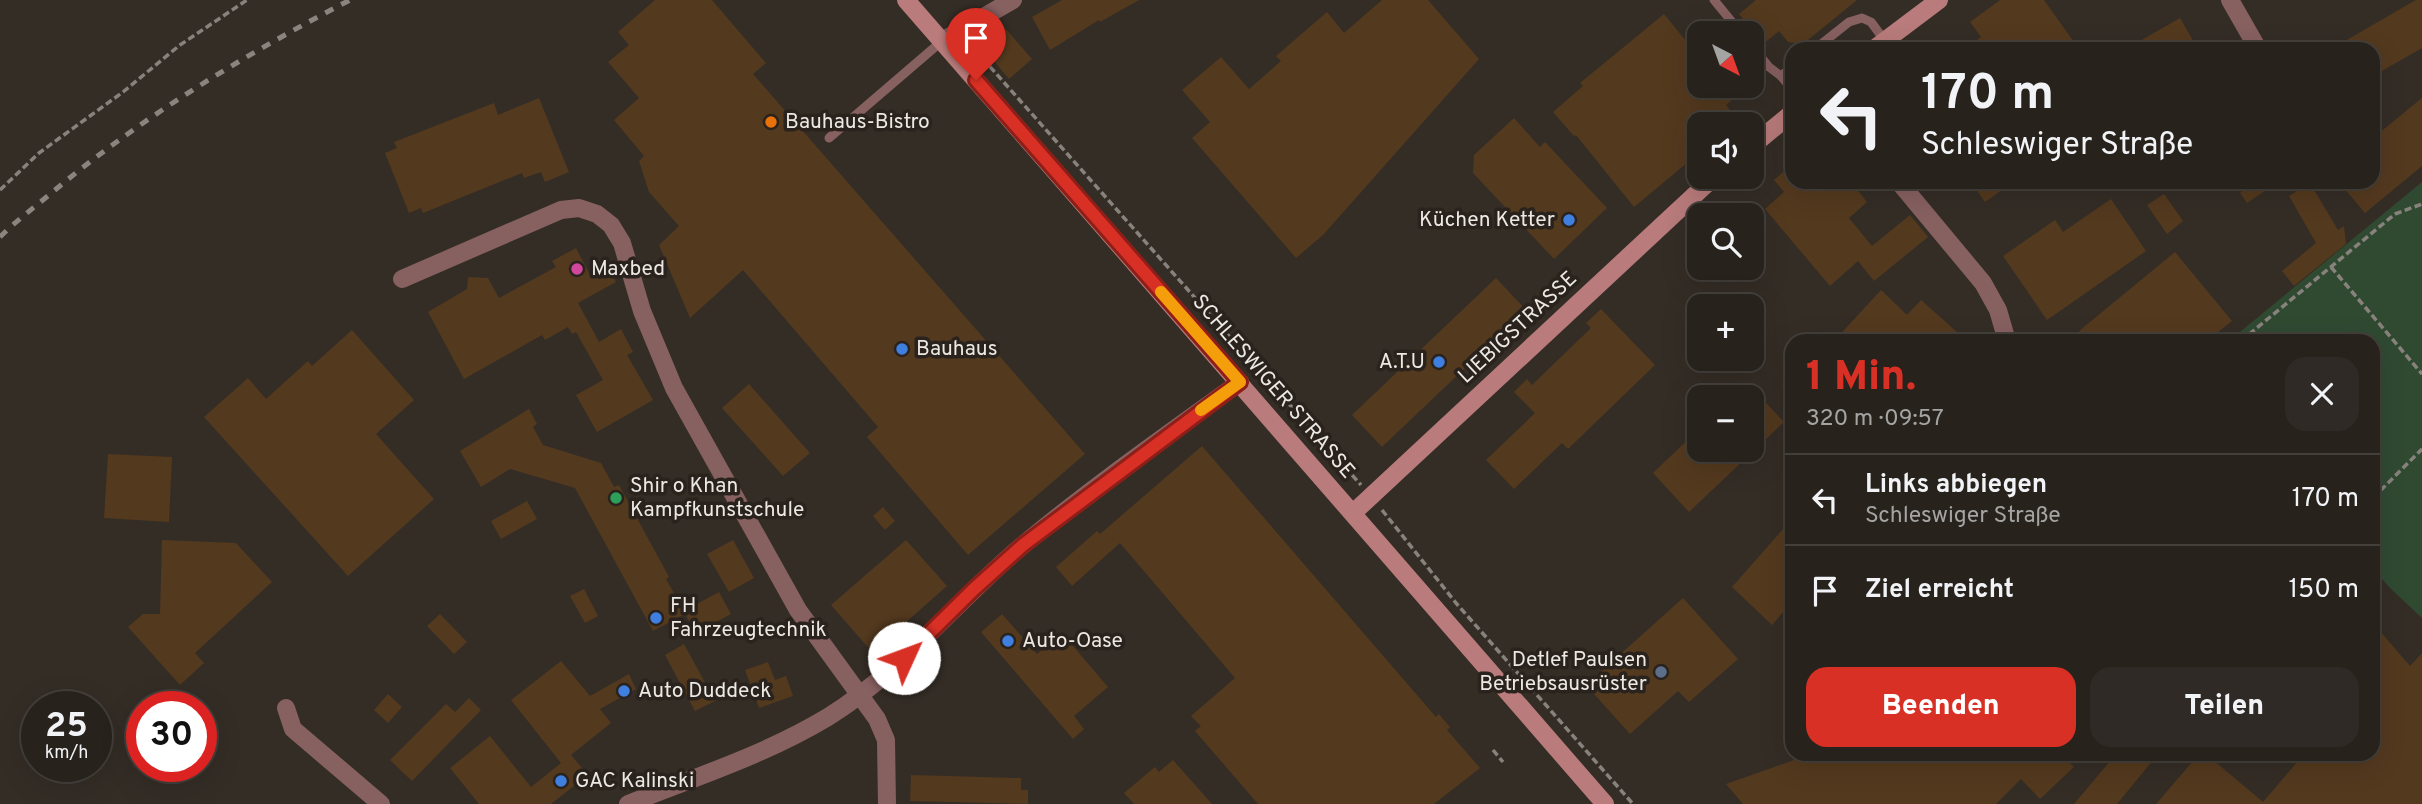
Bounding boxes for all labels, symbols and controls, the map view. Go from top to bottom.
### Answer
pin [946,8,1006,80]
icon: arrive [957,19,995,57]
north arrow [1687,21,1764,98]
map controls [1687,21,1764,462]
text: 170 m [1921,65,2054,127]
icon: left [1806,70,1897,161]
place label: Bauhaus-Bistro [785,109,930,136]
button: sound [1687,112,1764,189]
marker: Bauhaus-Bistro [763,114,779,130]
text: Schleswiger Straße [1921,126,2193,166]
button: search [1687,203,1764,280]
place label: Küchen Ketter [1419,207,1555,234]
marker: Küchen Ketter [1561,212,1577,228]
place label: Maxbed [591,256,665,283]
marker: Maxbed [569,261,585,277]
street label: LIEBIGSTRASSE [1453,266,1583,390]
street label: SCHLESWIGER STRASSE [1186,289,1360,485]
button: + [1687,294,1764,371]
place label: Bauhaus [916,336,997,363]
marker: Bauhaus [894,341,910,357]
place label: A.T.U [1379,349,1425,376]
text: 1 Min. [1806,352,1916,405]
marker: A.T.U [1431,354,1447,370]
button: close [2285,357,2359,431]
button: − [1687,385,1764,462]
text: 320 m · 09:57 [1806,405,1944,434]
text: Links abbiegen [1865,469,2047,502]
place label: Shir o Khan Kampfkunstschule [630,473,804,524]
icon: left [1806,481,1844,519]
text: 170 m [2292,483,2359,516]
marker: Shir o Khan Kampfkunstschule [608,490,624,506]
text: Schleswiger Straße [1865,502,2061,531]
icon: arrive [1806,572,1844,610]
text: Ziel erreicht [1865,574,2014,607]
text: 150 m [2288,574,2359,607]
place label: FH Fahrzeugtechnik [670,593,827,644]
marker: FH Fahrzeugtechnik [648,610,664,626]
position arrow [867,621,941,695]
place label: Auto-Oase [1022,628,1123,655]
marker: Auto-Oase [1000,633,1016,649]
place label: Detlef Paulsen Betriebsausrüster [1479,647,1647,698]
marker: Detlef Paulsen Betriebsausrüster [1653,664,1669,680]
button: Beenden [1806,667,2076,747]
button: Teilen [2090,667,2359,747]
place label: Auto Duddeck [638,678,771,705]
marker: Auto Duddeck [616,683,632,699]
speed limit sign: 30 [126,691,217,782]
text: 25 [45,705,88,749]
text: km/h [45,742,88,765]
place label: GAC Kalinski [575,768,694,795]
marker: GAC Kalinski [553,773,569,789]

